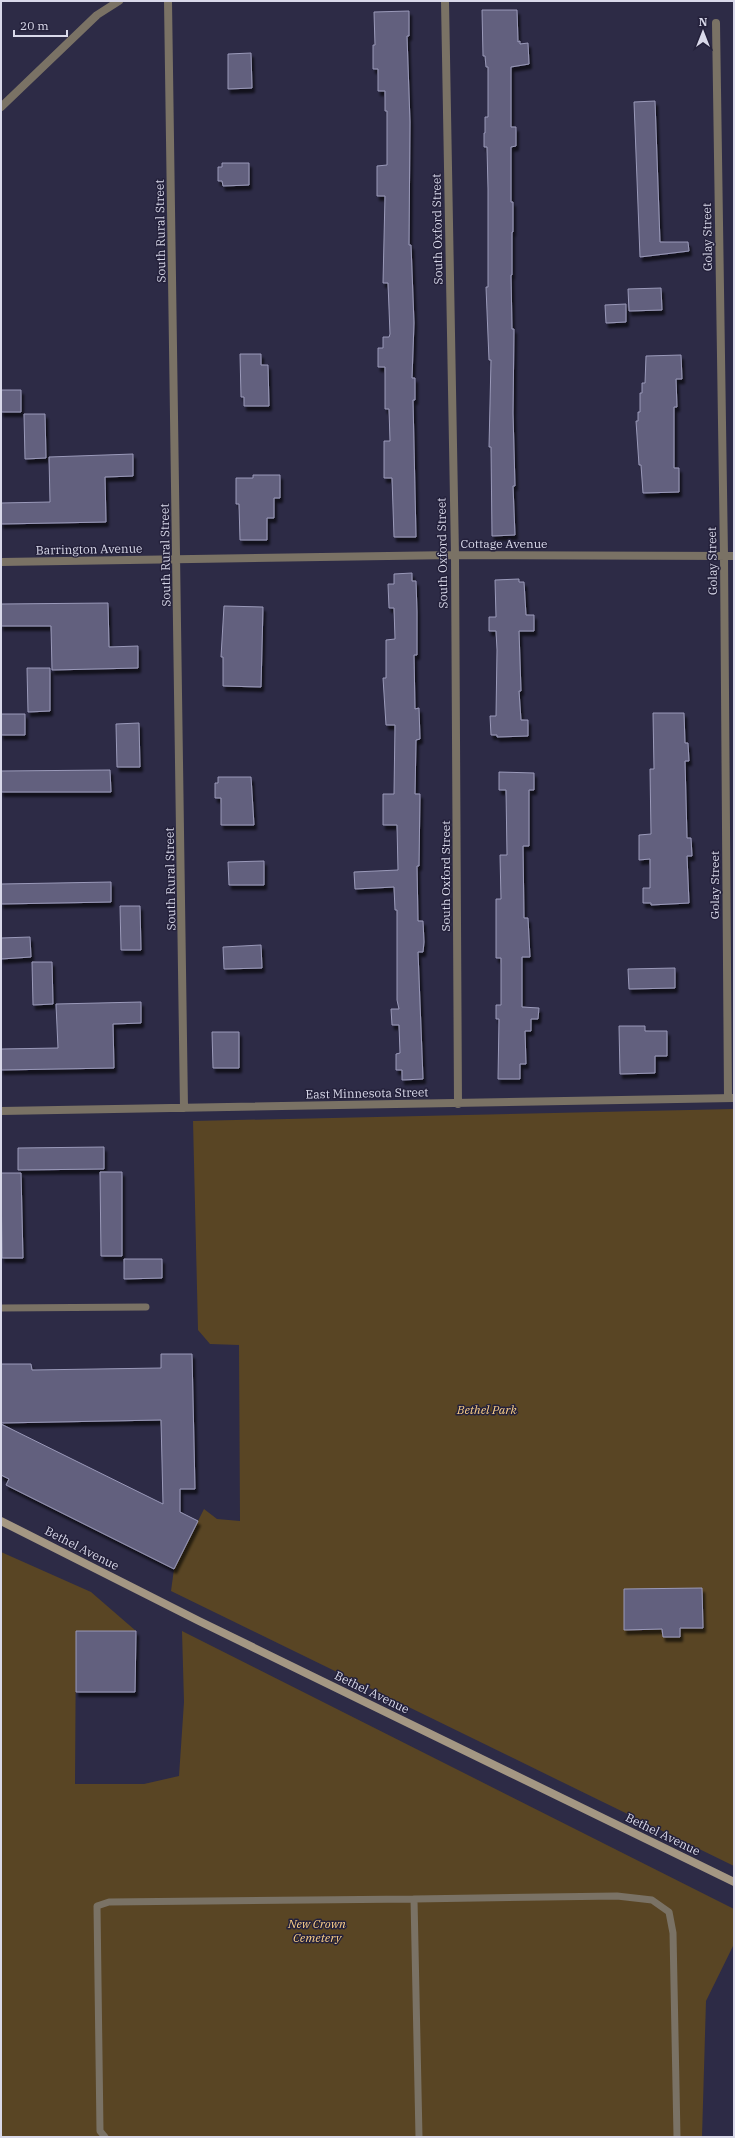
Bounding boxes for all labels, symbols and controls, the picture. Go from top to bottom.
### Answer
scale bar [14,12,67,38]
north arrow [683,12,723,52]
text: N [699,15,708,29]
text: 20 m [20,18,49,33]
street label: South Oxford Street [429,173,445,285]
street label: South Rural Street [152,179,168,283]
street label: Golay Street [699,203,715,271]
street label: South Oxford Street [434,497,450,609]
street label: South Rural Street [157,503,173,607]
street label: Golay Street [704,527,720,595]
street label: Cottage Avenue [460,536,548,551]
street label: Barrington Avenue [35,541,143,557]
street label: South Oxford Street [438,821,453,932]
street label: South Rural Street [162,827,178,931]
street label: Golay Street [707,851,722,919]
street label: East Minnesota Street [305,1084,429,1102]
park label: Bethel Park [456,1402,518,1417]
street label: Bethel Avenue [42,1523,122,1573]
street label: Bethel Avenue [332,1667,412,1717]
street label: Bethel Avenue [623,1809,703,1859]
park label: New Crown Cemetery [287,1916,346,1945]

